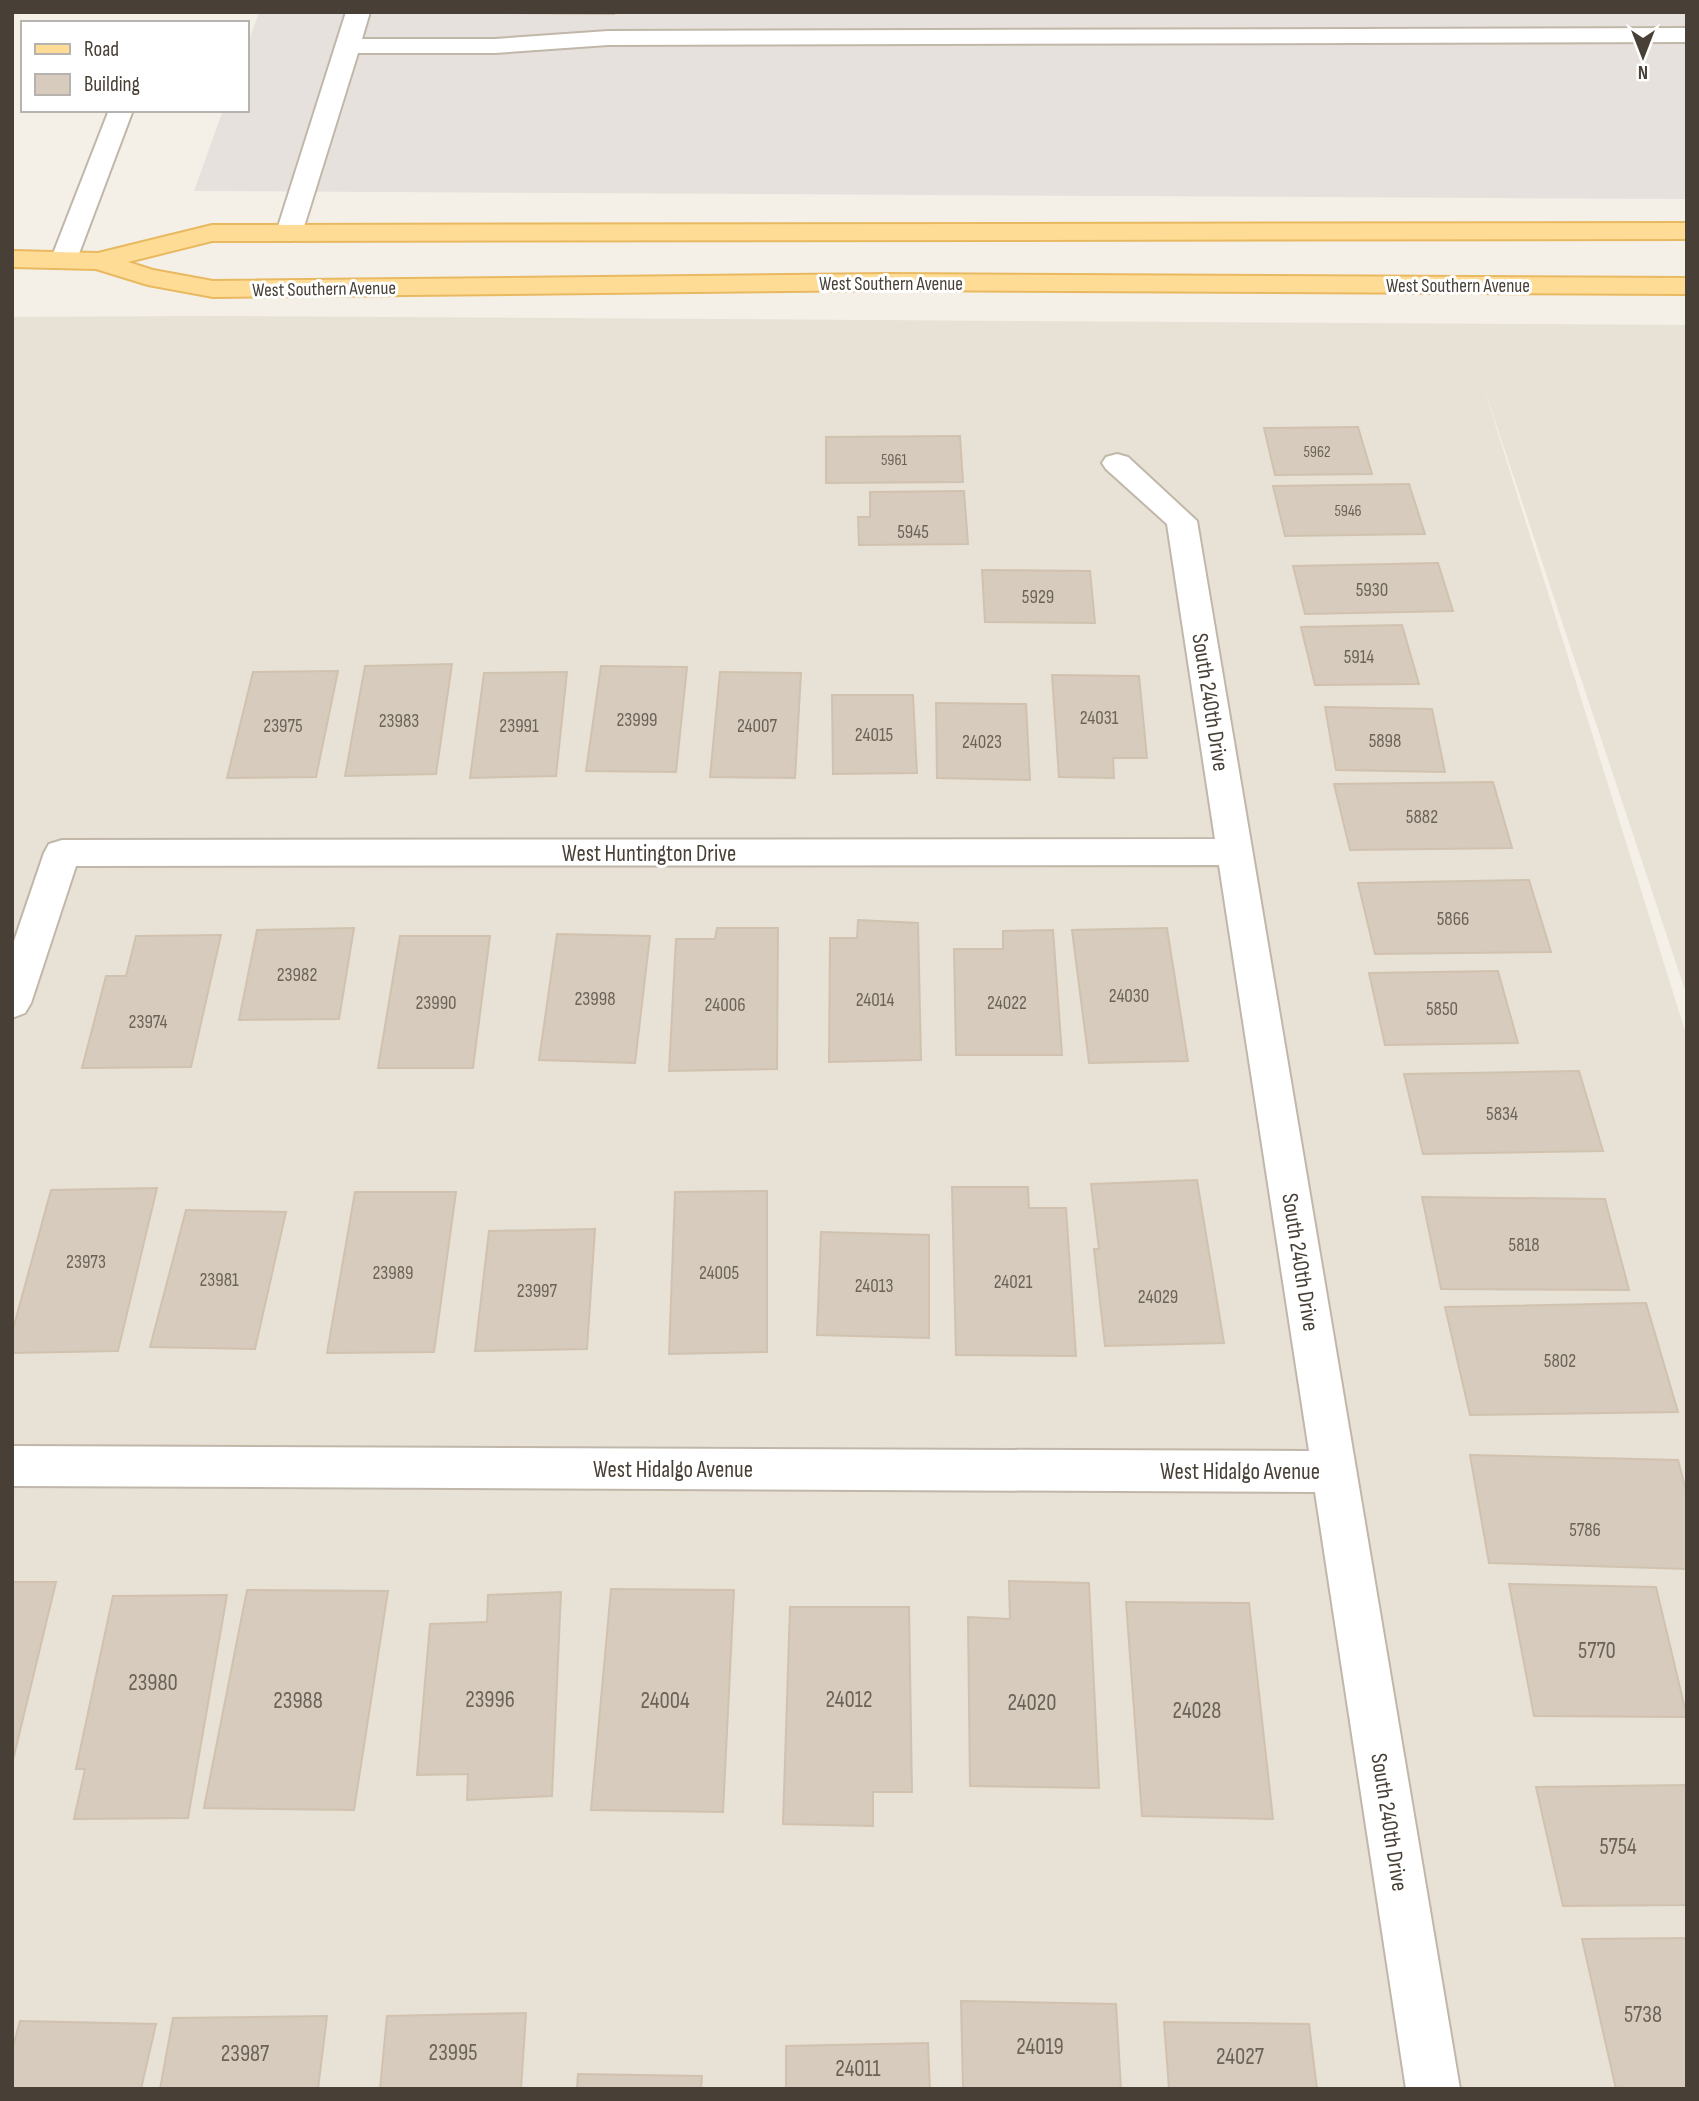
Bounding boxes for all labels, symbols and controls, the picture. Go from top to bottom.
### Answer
legend [21,21,248,112]
north arrow [1608,21,1678,91]
text: Road [84,37,119,62]
text: N [1638,60,1648,83]
text: Building [84,72,140,97]
street label: West Southern Avenue [819,273,963,296]
street label: West Southern Avenue [1386,275,1530,298]
street label: West Southern Avenue [252,277,396,302]
house number: 5962 [1303,443,1331,462]
house number: 5961 [881,451,907,470]
house number: 5946 [1334,502,1362,521]
house number: 5945 [897,521,929,544]
house number: 5930 [1356,579,1388,602]
house number: 5929 [1022,586,1054,609]
street label: South 240th Drive [1185,631,1235,773]
house number: 5914 [1344,646,1374,669]
house number: 24031 [1080,707,1119,730]
house number: 23999 [616,709,658,732]
house number: 23983 [379,710,419,733]
house number: 23975 [263,715,303,738]
house number: 23991 [499,715,539,738]
house number: 24007 [737,715,777,738]
house number: 24015 [855,724,893,747]
house number: 5898 [1369,730,1401,753]
house number: 24023 [962,731,1002,754]
house number: 5882 [1406,806,1438,829]
street label: West Huntington Drive [562,840,736,868]
house number: 5866 [1437,908,1469,931]
house number: 23982 [277,964,317,987]
house number: 24030 [1109,985,1149,1008]
house number: 23998 [575,988,615,1011]
house number: 24014 [856,989,894,1012]
house number: 23990 [415,992,457,1015]
house number: 24022 [987,992,1027,1015]
house number: 24006 [705,994,745,1017]
house number: 5850 [1426,998,1458,1021]
house number: 23974 [129,1011,167,1034]
house number: 5834 [1486,1103,1518,1126]
street label: South 240th Drive [1275,1191,1325,1333]
house number: 5818 [1509,1234,1539,1257]
house number: 23973 [66,1251,106,1274]
house number: 23989 [373,1262,413,1285]
house number: 24005 [699,1262,739,1285]
house number: 23981 [199,1269,239,1292]
house number: 24021 [994,1271,1033,1294]
house number: 24013 [855,1275,893,1298]
house number: 23997 [517,1280,558,1303]
house number: 24029 [1138,1286,1178,1309]
house number: 5802 [1544,1350,1576,1373]
street label: West Hidalgo Avenue [593,1456,753,1484]
street label: West Hidalgo Avenue [1160,1458,1320,1486]
house number: 5786 [1569,1519,1601,1542]
house number: 5770 [1578,1637,1616,1665]
house number: 23980 [128,1669,178,1697]
house number: 23996 [465,1686,515,1714]
house number: 24012 [826,1686,873,1714]
house number: 23988 [273,1687,323,1715]
house number: 24004 [640,1687,690,1715]
house number: 24020 [1008,1689,1056,1717]
house number: 24028 [1173,1697,1221,1725]
street label: South 240th Drive [1364,1751,1414,1893]
house number: 5754 [1599,1833,1637,1861]
house number: 5738 [1624,2001,1662,2029]
house number: 24019 [1016,2033,1064,2061]
house number: 23995 [429,2039,477,2067]
house number: 23987 [221,2040,269,2068]
house number: 24027 [1216,2043,1264,2071]
house number: 24011 [835,2055,881,2083]

